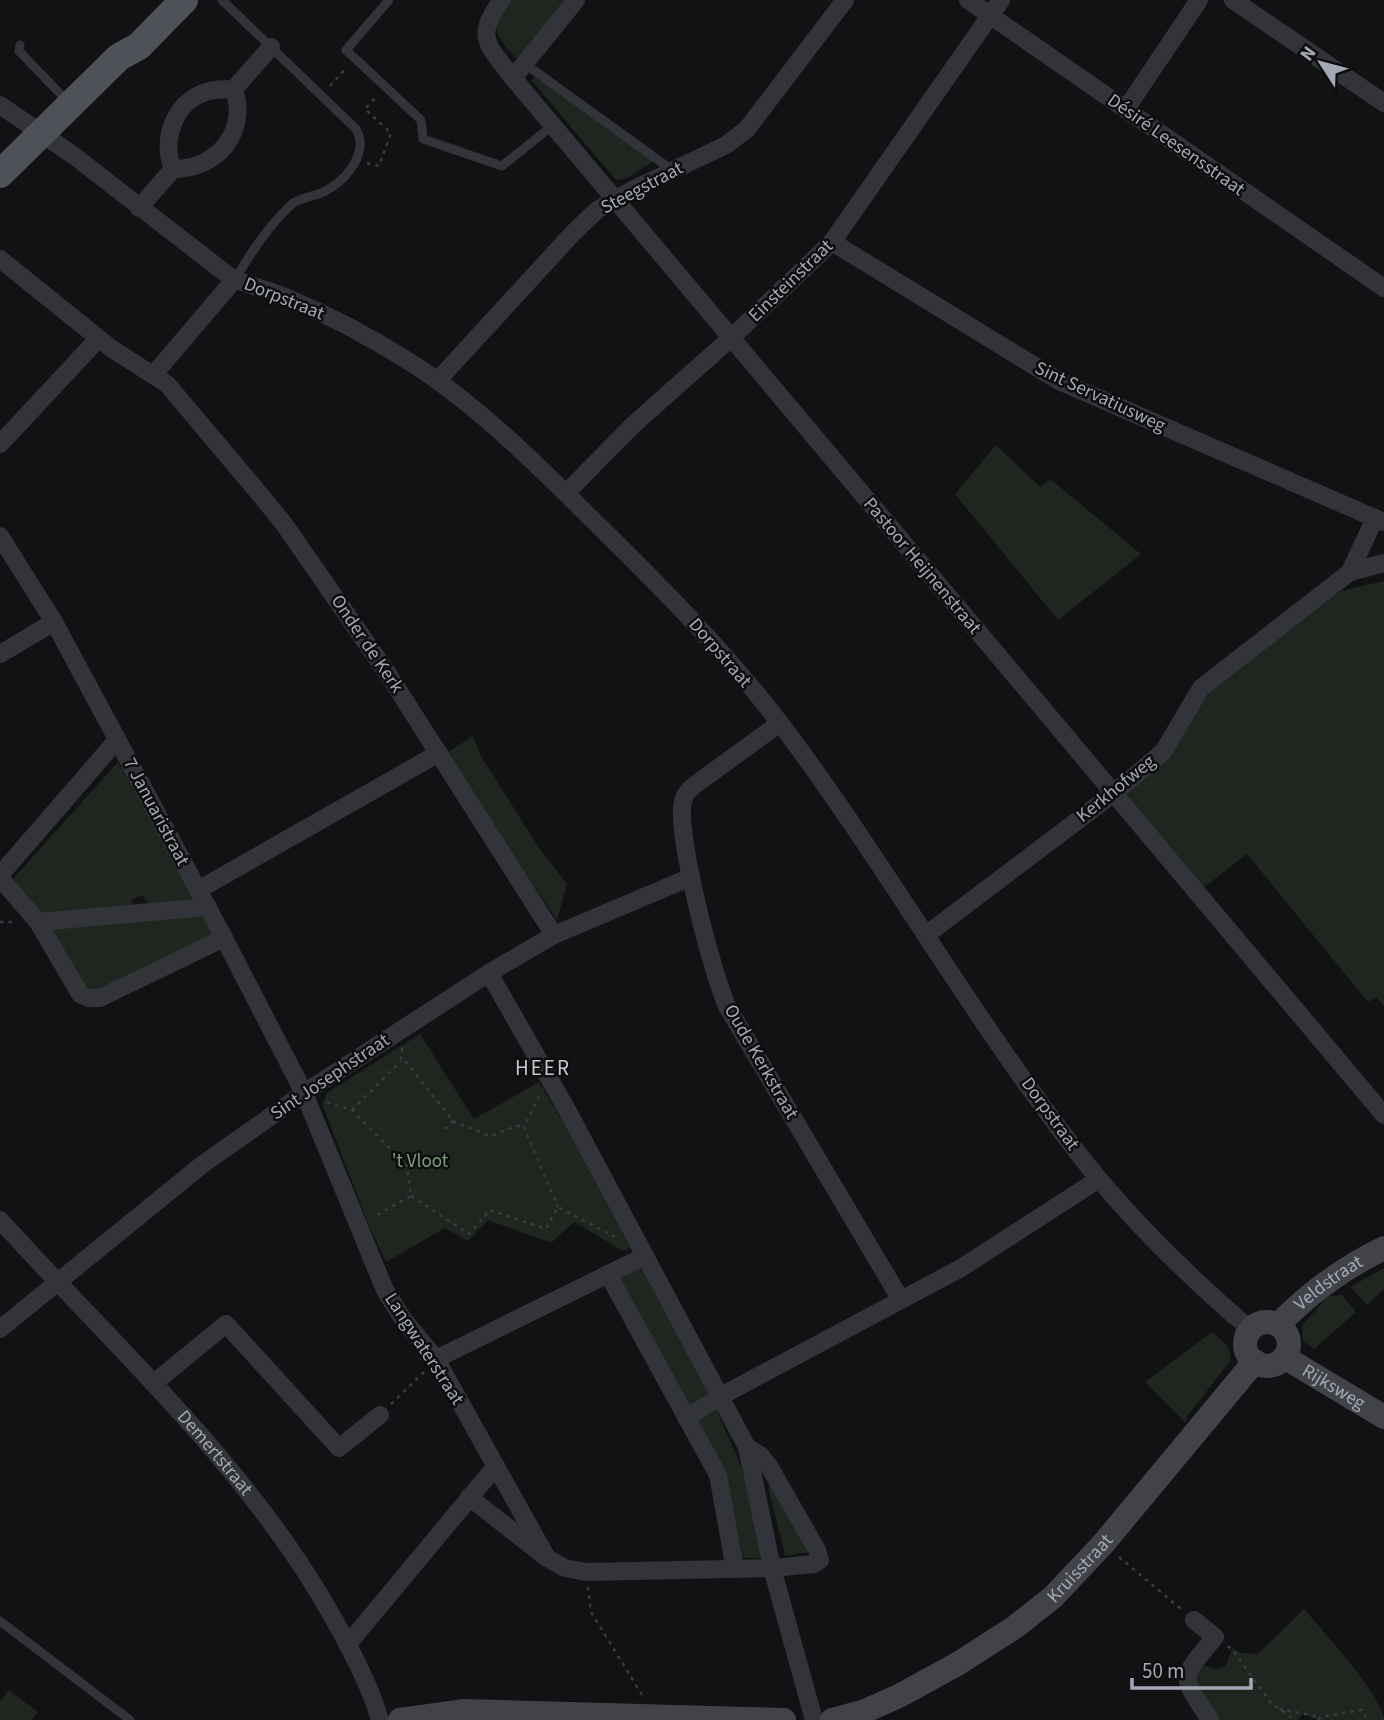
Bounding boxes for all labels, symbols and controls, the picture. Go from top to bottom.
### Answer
north arrow [1286,28,1356,98]
text: N [1294,41,1323,67]
street label: Désiré Leesensstraat [1102,87,1251,203]
street label: Steegstraat [596,155,688,221]
street label: Einsteinstraat [742,233,840,328]
street label: Dorpstraat [240,271,329,328]
street label: Sint Servatiusweg [1030,355,1170,439]
street label: Pastoor Heijnenstraat [857,492,988,641]
street label: Onder de Kerk [324,589,410,699]
street label: Dorpstraat [682,612,758,694]
street label: Kerkhofweg [1071,748,1162,829]
street label: 7 Januaristraat [116,753,196,871]
street label: Oude Kerkstraat [717,1000,805,1125]
street label: Sint Josephstraat [265,1027,395,1127]
district label: HEER [515,1053,571,1083]
street label: Dorpstraat [1014,1072,1086,1157]
park label: 't Vloot [392,1148,449,1175]
street label: Veldstraat [1288,1248,1368,1317]
street label: Langwaterstraat [378,1288,471,1411]
street label: Rijksweg [1297,1357,1371,1417]
street label: Demertstraat [171,1404,260,1502]
street label: Kruisstraat [1041,1528,1120,1609]
scale bar [1132,1646,1251,1690]
text: 50 m [1142,1656,1184,1686]

